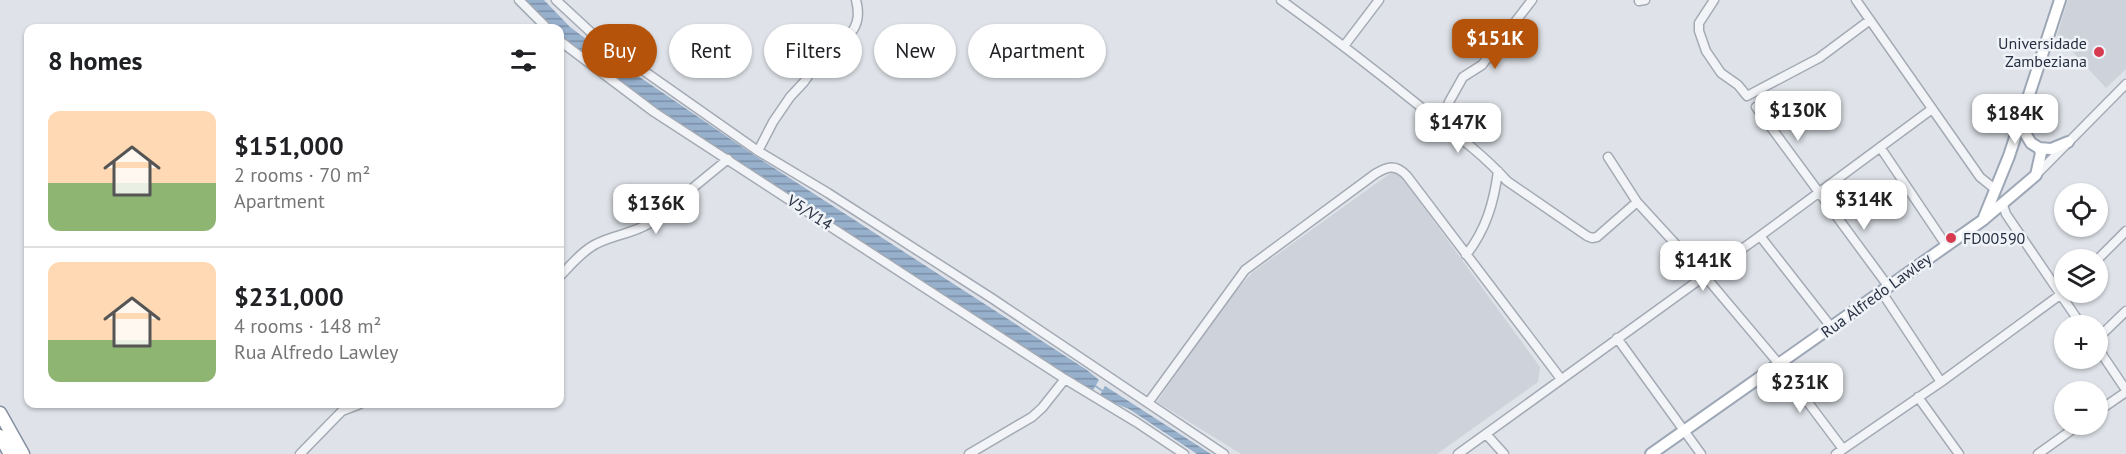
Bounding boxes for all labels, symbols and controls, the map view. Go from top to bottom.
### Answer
pin: $151K [1453,19,1537,70]
chip: Buy [582,24,657,78]
chip: Rent [669,24,752,78]
chip: Filters [764,24,862,78]
chip: New [874,24,956,78]
chip: Apartment [968,24,1106,78]
text: $151K [1466,25,1524,51]
place label: Universidade Zambeziana [1998,33,2087,71]
text: 8 homes [48,44,143,77]
icon: filters [507,44,540,77]
marker: Universidade Zambeziana [2092,45,2106,59]
pin: $130K [1756,91,1840,142]
pin: $184K [1973,94,2057,145]
text: $130K [1769,97,1827,123]
text: $184K [1986,100,2044,126]
pin: $147K [1416,103,1500,154]
text: $147K [1429,109,1487,135]
text: $151,000 [234,129,344,162]
icon: home [96,135,168,207]
text: 2 rooms · 70 m² [234,162,370,188]
pin: $314K [1822,180,1906,231]
map controls [2054,183,2108,435]
button: locate [2054,183,2108,237]
pin: $136K [614,184,698,235]
text: $314K [1835,186,1893,212]
text: Apartment [234,188,325,214]
street label: V5/V14 [783,189,837,234]
text: $136K [627,190,685,216]
place label: FD00590 [1963,228,2026,248]
marker: FD00590 [1944,231,1958,245]
pin: $141K [1661,241,1745,292]
text: $141K [1674,247,1732,273]
street label: Rua Alfredo Lawley [1817,248,1935,342]
button: layers [2054,249,2108,303]
text: $231,000 [234,280,344,313]
icon: home [96,286,168,358]
text: 4 rooms · 148 m² [234,313,381,339]
button: + [2054,315,2108,369]
text: Rua Alfredo Lawley [234,339,398,365]
pin: $231K [1758,363,1842,414]
text: $231K [1771,369,1829,395]
button: − [2054,381,2108,435]

